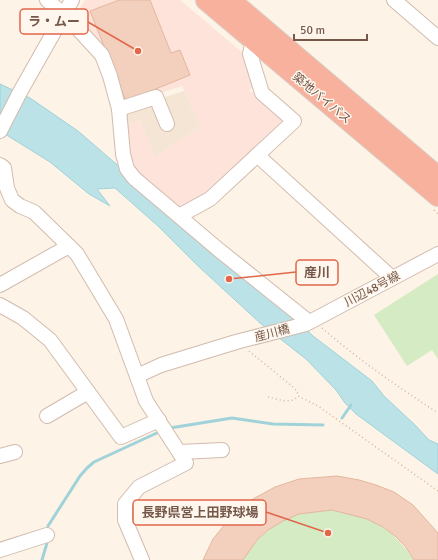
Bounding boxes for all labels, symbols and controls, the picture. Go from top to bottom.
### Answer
callout: ラ・ムー [20,9,88,34]
text: ラ・ムー [28,14,80,30]
scale bar [294,16,367,42]
text: 50 m [300,23,325,38]
street label: 築地バイパス [289,70,354,127]
callout: 産川 [296,260,338,285]
text: 産川 [304,265,330,281]
street label: 川辺48号線 [342,269,403,310]
street label: 産川橋 [253,322,291,345]
callout: 長野県営上田野球場 [133,500,266,525]
text: 長野県営上田野球場 [141,505,259,521]

